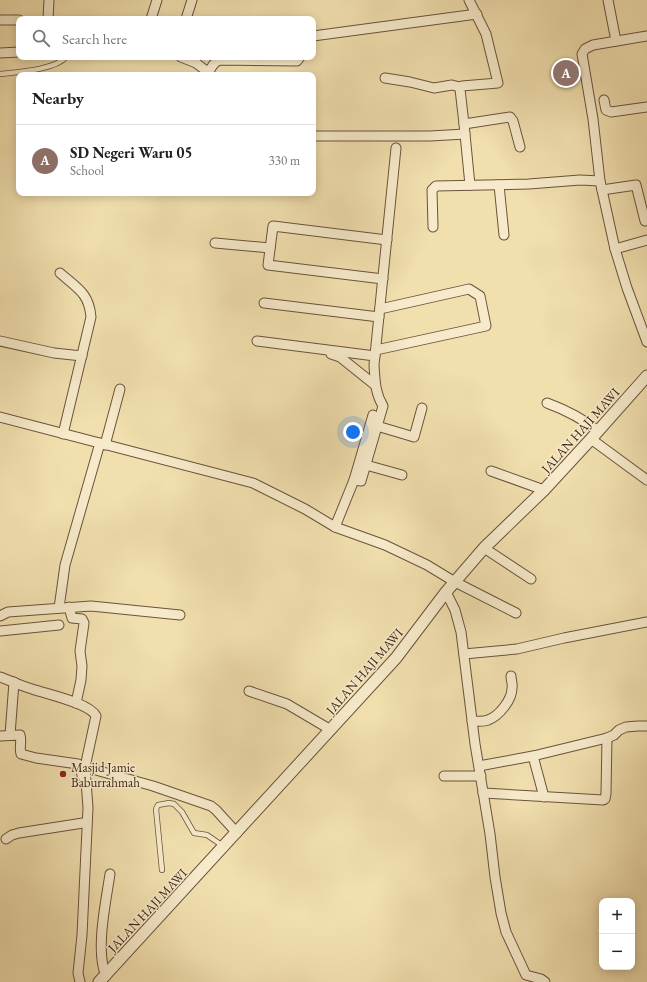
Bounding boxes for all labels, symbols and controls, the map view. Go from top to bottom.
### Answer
search box [16,16,316,60]
icon: search [30,27,52,49]
text: Search here [62,29,127,48]
pin: A [553,58,579,88]
text: Nearby [32,87,84,109]
text: SD Negeri Waru 05 [70,143,192,162]
text: A [40,152,50,169]
text: 330 m [269,152,300,169]
text: School [70,162,104,179]
street label: JALAN HAJI MAWI [537,384,624,477]
your location [343,422,363,442]
street label: JALAN HAJI MAWI [322,624,407,719]
place label: Masjid Jamie Baburrahmah [71,759,140,791]
marker: Masjid Jamie Baburrahmah [58,769,68,779]
street label: JALAN HAJI MAWI [103,864,191,957]
map controls [599,898,635,970]
button: + [599,898,635,934]
button: − [599,934,635,970]

